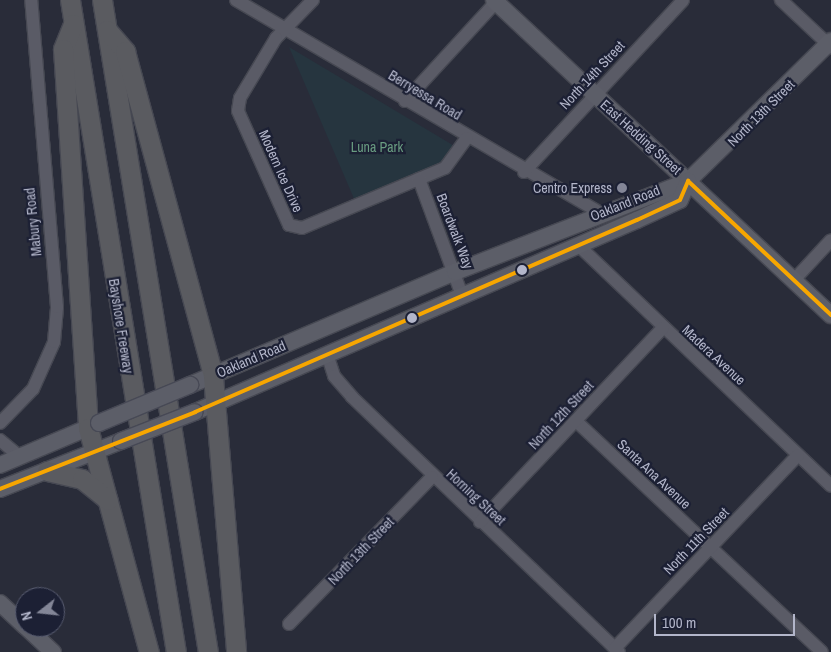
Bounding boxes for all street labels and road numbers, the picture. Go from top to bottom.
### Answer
street label: North 14th Street [556,37,628,113]
street label: Berryessa Road [385,67,465,123]
street label: North 13th Street [724,76,798,150]
street label: East Hedding Street [597,96,685,178]
street label: Modern Ice Drive [255,127,307,215]
street label: Oakland Road [588,181,662,225]
street label: Mabury Road [21,187,45,257]
street label: Boardwalk Way [433,191,477,271]
street label: Bayshore Freeway [105,277,137,375]
street label: Madera Avenue [679,321,749,389]
street label: Oakland Road [214,337,288,381]
street label: North 12th Street [525,377,597,453]
street label: Santa Ana Avenue [613,435,695,513]
street label: Horning Street [443,465,509,529]
street label: North 11th Street [660,504,732,578]
street label: North 13th Street [325,514,397,588]

